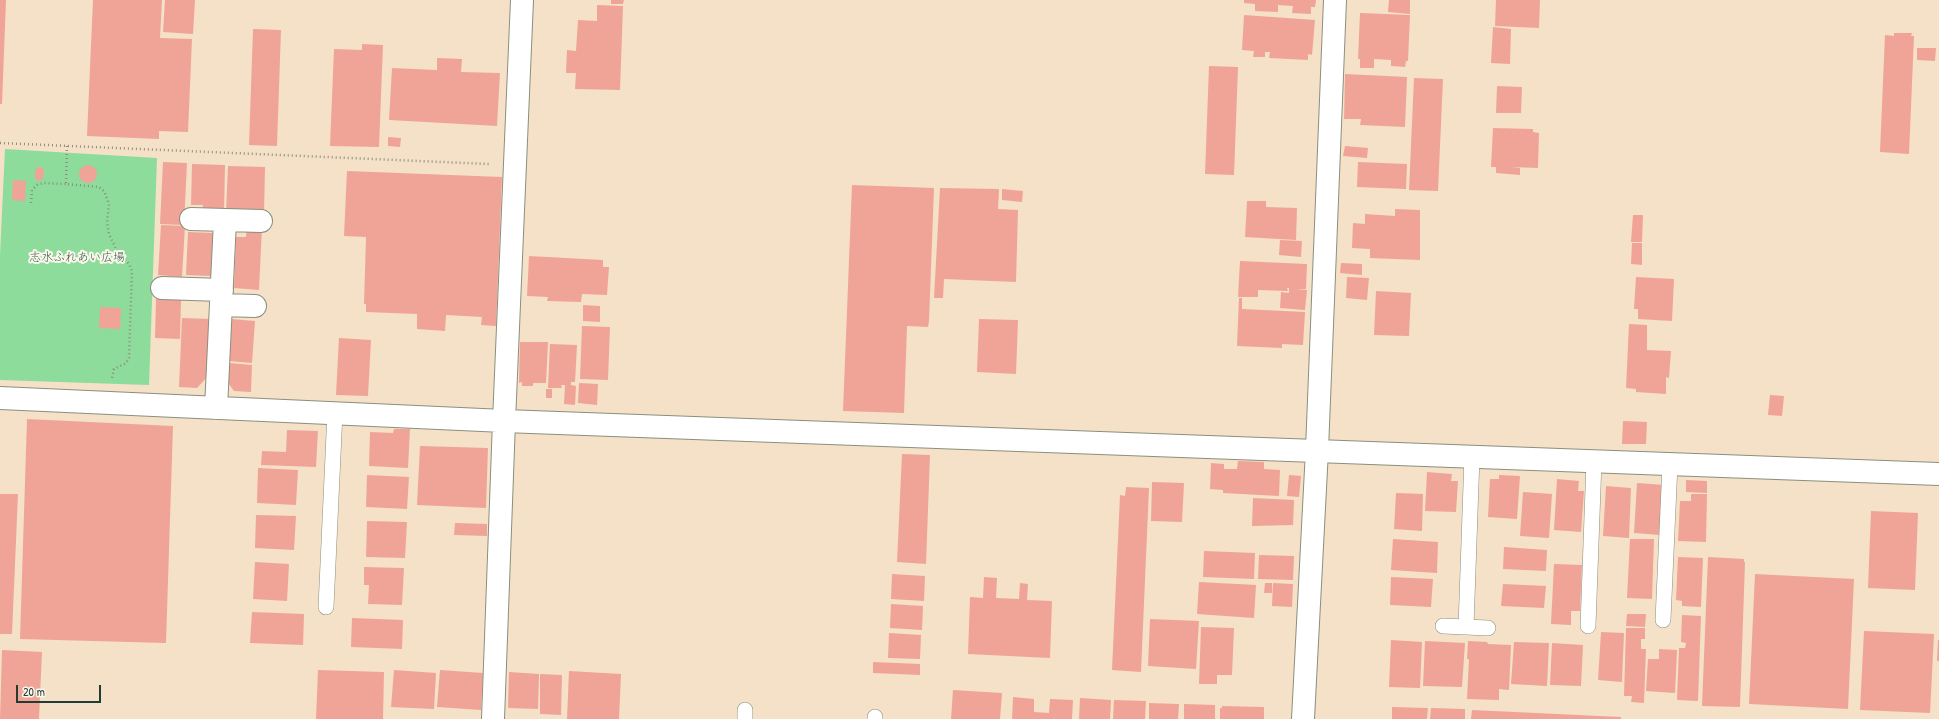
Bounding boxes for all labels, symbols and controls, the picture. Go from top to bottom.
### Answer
park label: 志水ふれあい広場 [29,251,125,265]
scale bar [18,677,103,703]
text: 20 m [23,683,45,700]

